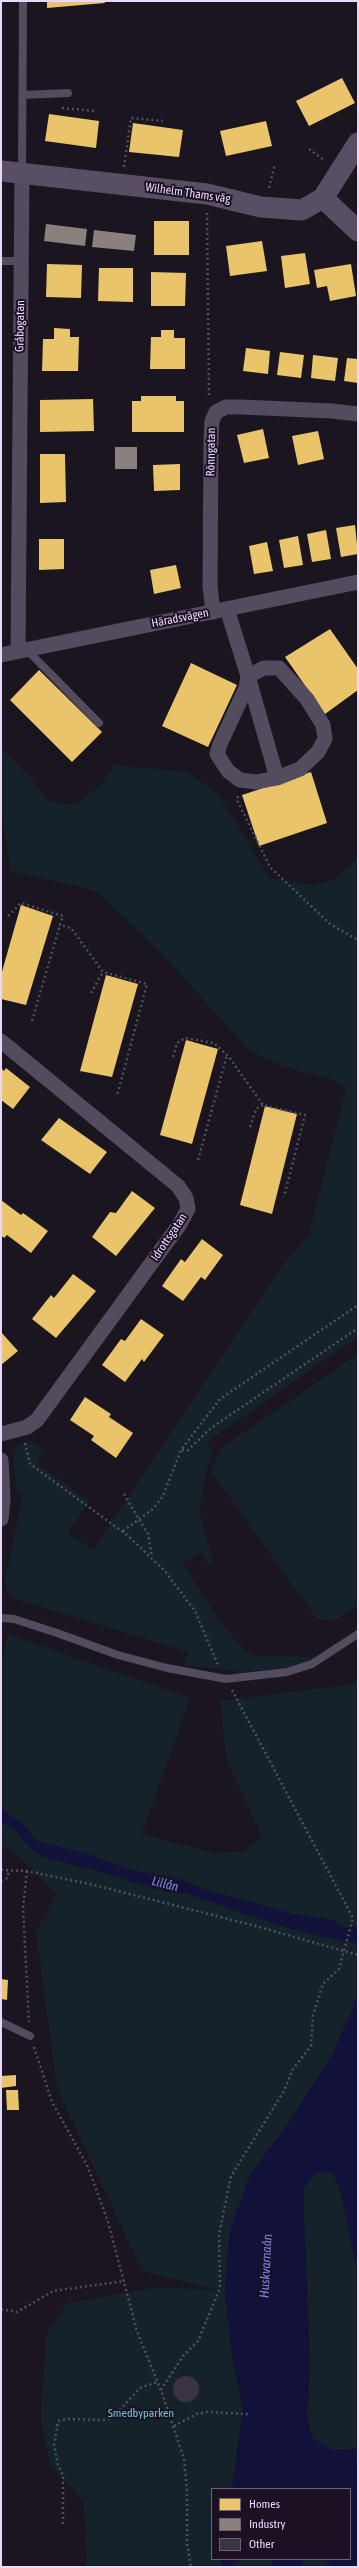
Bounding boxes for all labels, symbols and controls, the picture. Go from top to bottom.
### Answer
street label: Wilhelm Thams väg [144,180,232,206]
street label: Gråbogatan [12,300,28,352]
street label: Rönngatan [203,428,219,476]
street label: Häradsvägen [150,605,210,631]
street label: Idrottsgatan [148,1210,190,1264]
water label: Lillån [150,1873,180,1895]
water label: Huskvarnaån [257,2234,275,2298]
park label: Smedbyparken [108,2406,174,2420]
legend [211,2488,351,2560]
text: Homes [249,2497,280,2511]
text: Industry [249,2517,286,2531]
text: Other [249,2537,274,2551]

